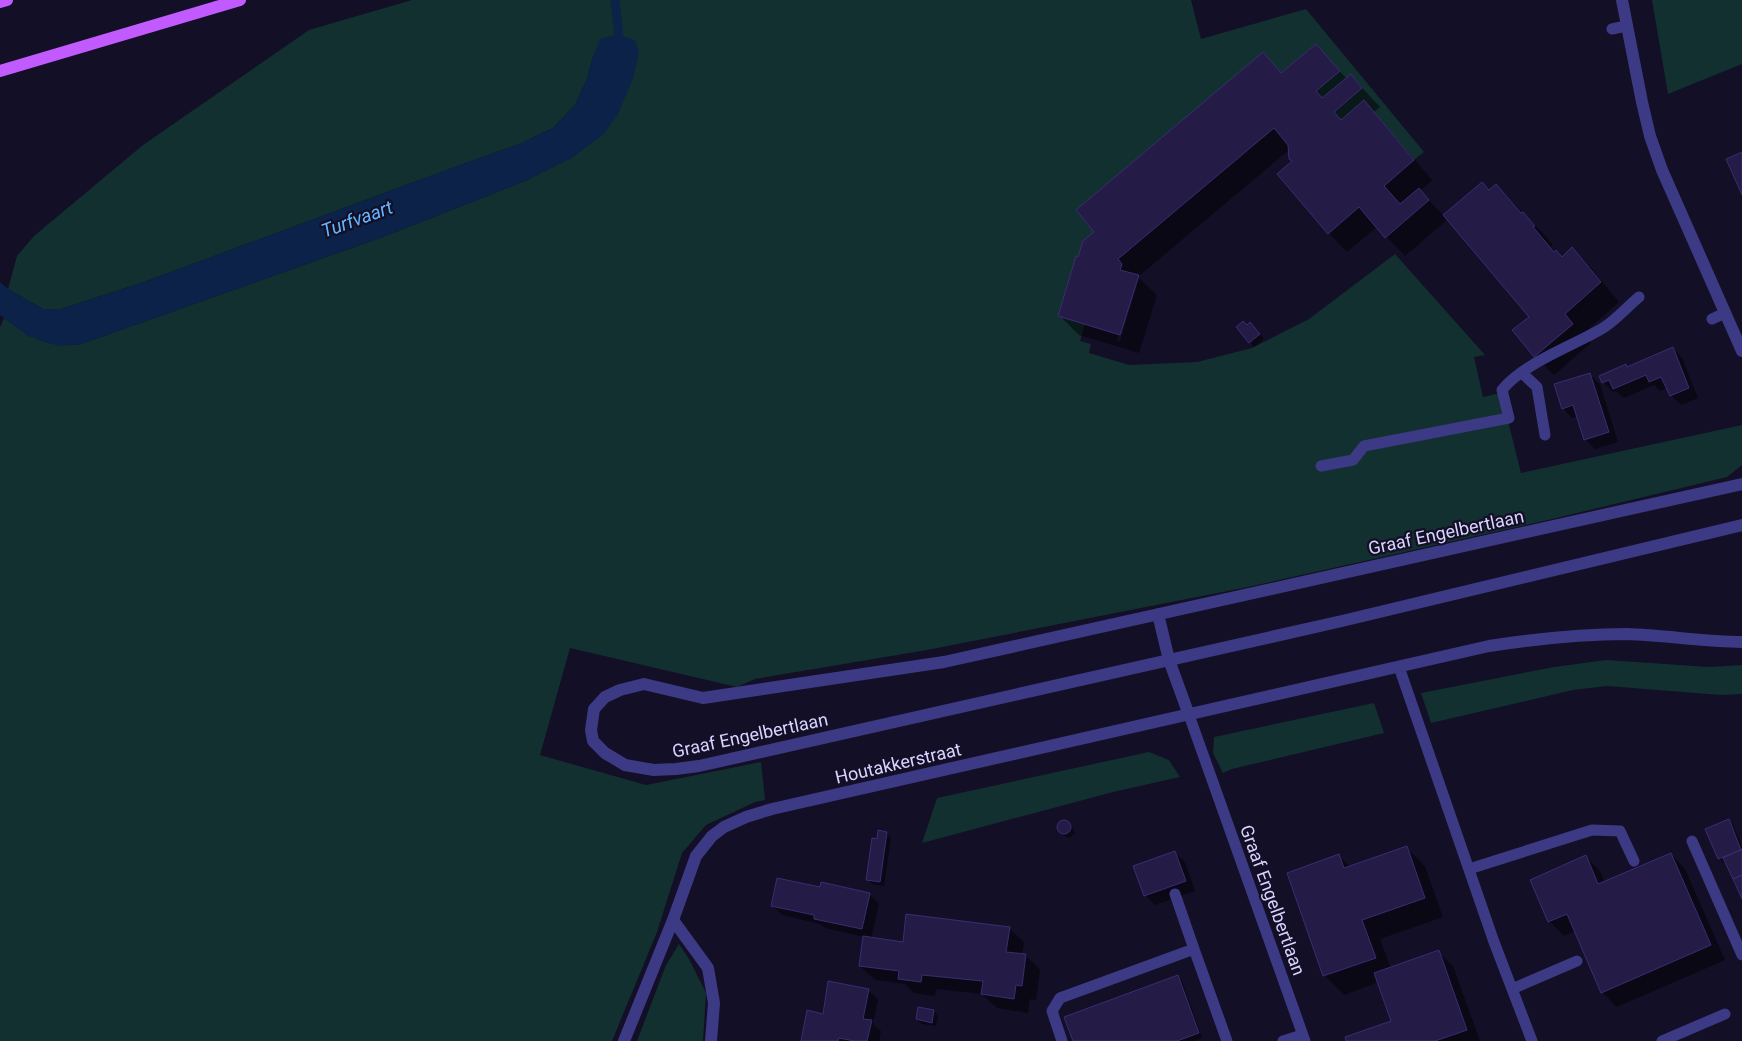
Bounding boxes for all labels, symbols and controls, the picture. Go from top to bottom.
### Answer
water label: Turfvaart [318,195,397,243]
street label: Graaf Engelbertlaan [1366,505,1526,559]
street label: Graaf Engelbertlaan [670,708,830,762]
street label: Houtakkerstraat [833,738,963,788]
street label: Graaf Engelbertlaan [1236,822,1310,978]

